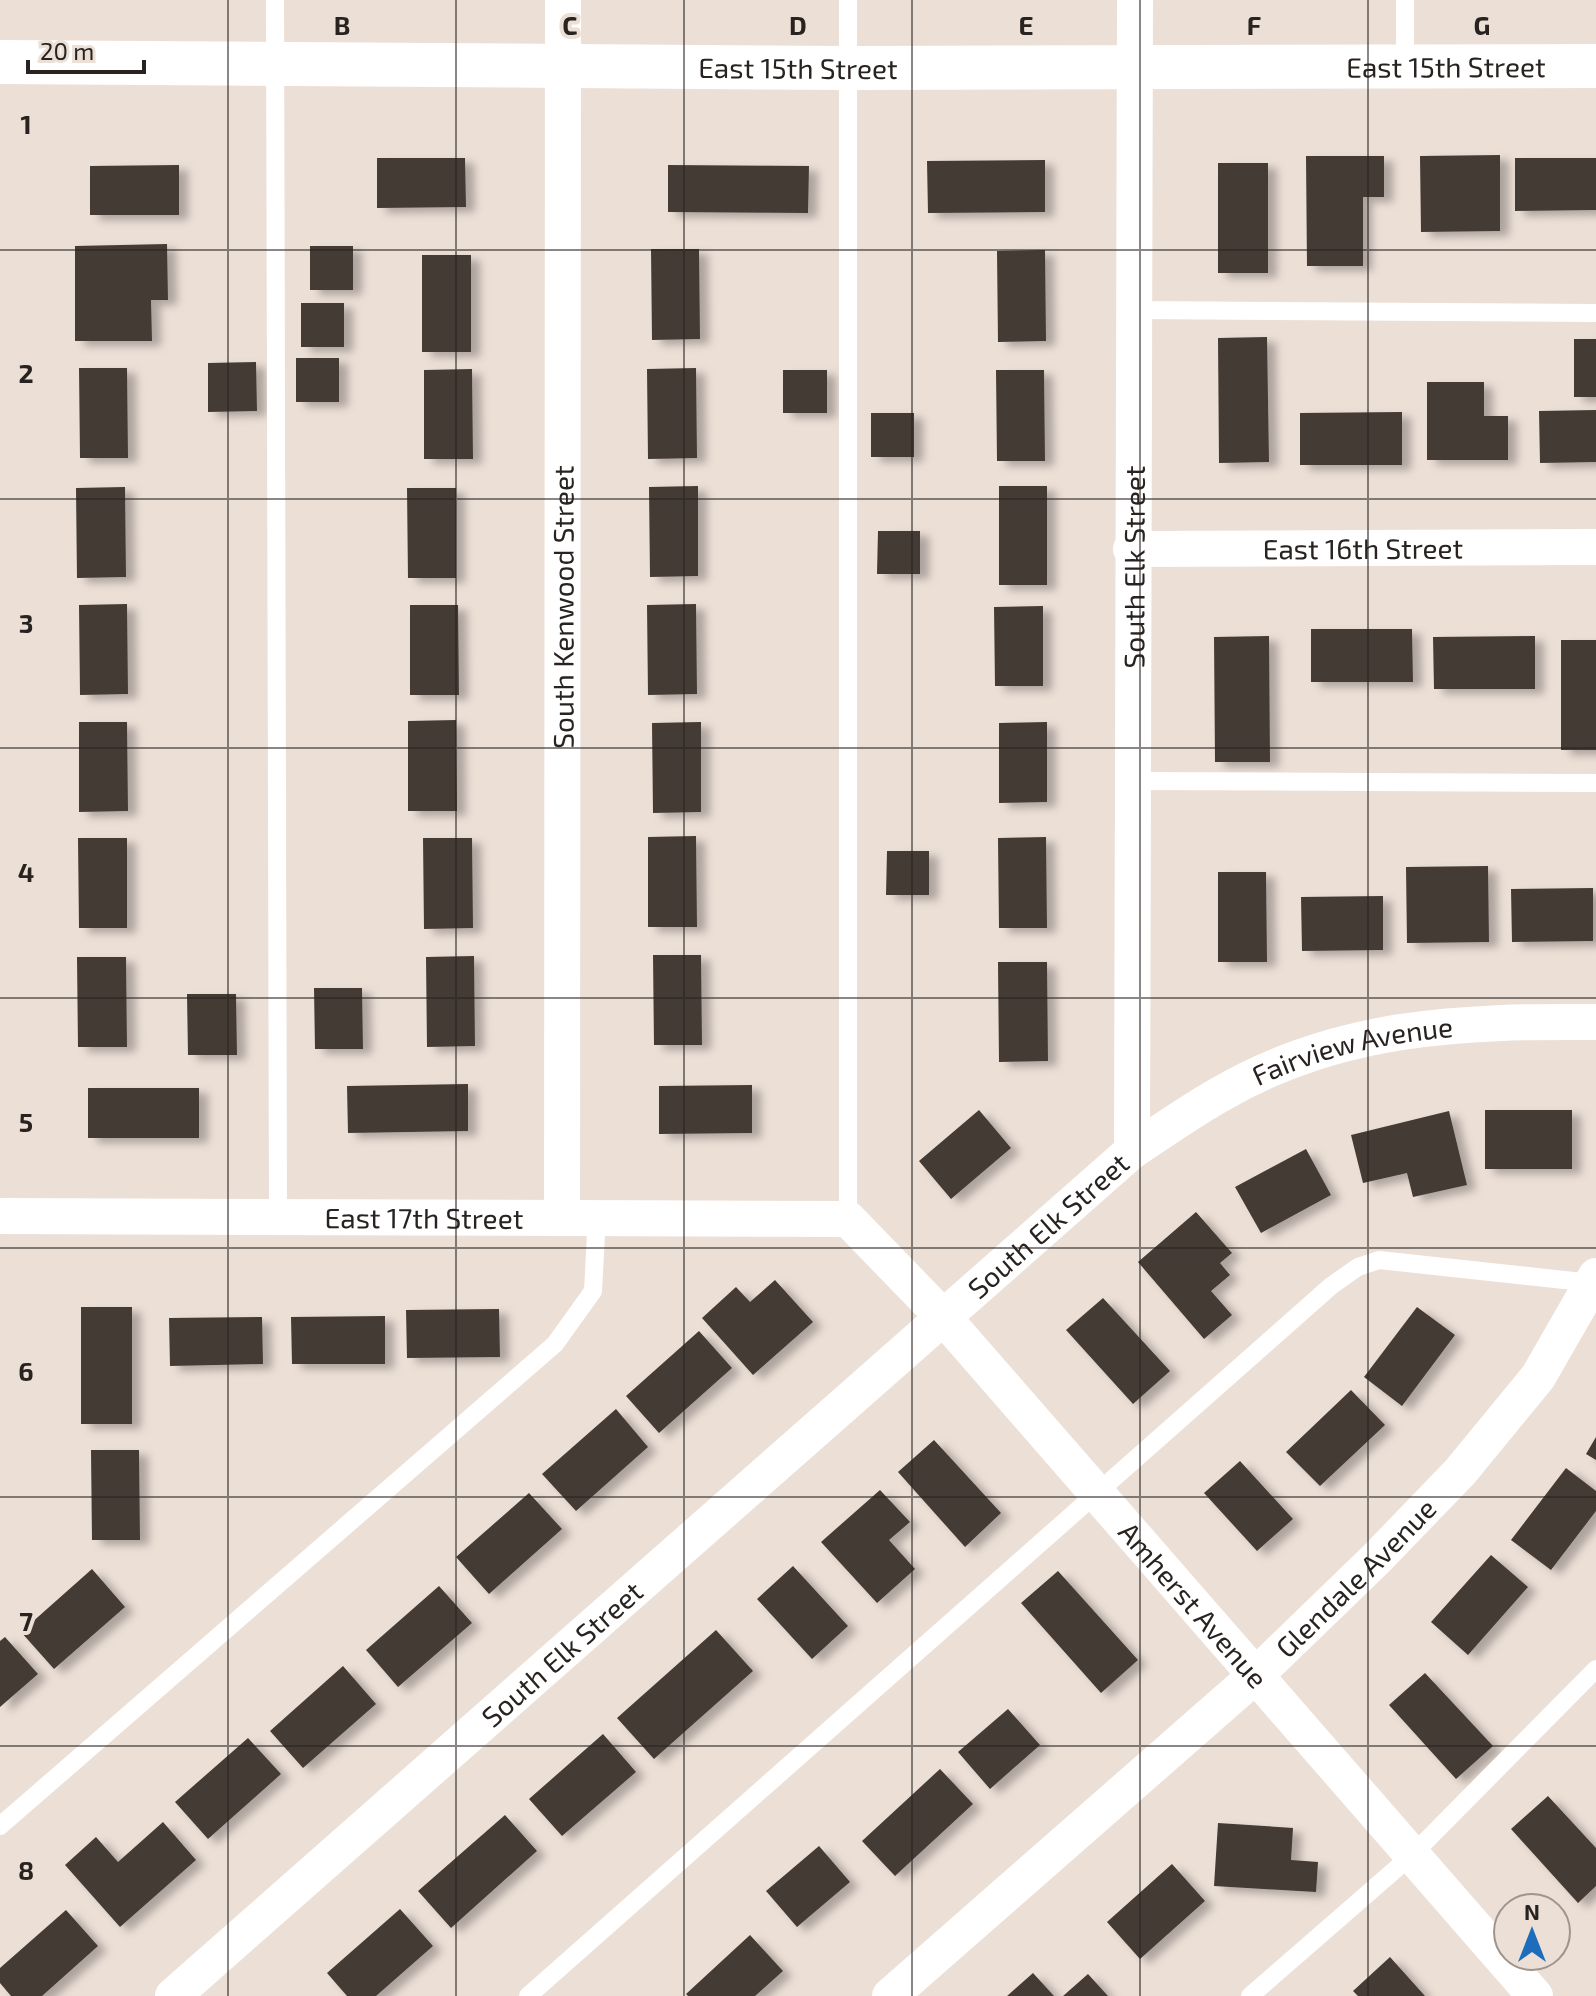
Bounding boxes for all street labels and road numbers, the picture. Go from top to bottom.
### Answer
street label: East 15th Street [1346,49,1546,84]
street label: East 15th Street [698,50,898,85]
street label: South Kenwood Street [545,465,580,749]
street label: South Elk Street [1116,466,1151,668]
street label: East 16th Street [1263,531,1463,565]
street label: Fairview Avenue [1246,1009,1454,1092]
street label: South Elk Street [960,1145,1135,1305]
street label: East 17th Street [325,1200,523,1235]
street label: Glendale Avenue [1268,1491,1442,1664]
street label: Amherst Avenue [1112,1515,1275,1694]
street label: South Elk Street [474,1574,649,1733]

